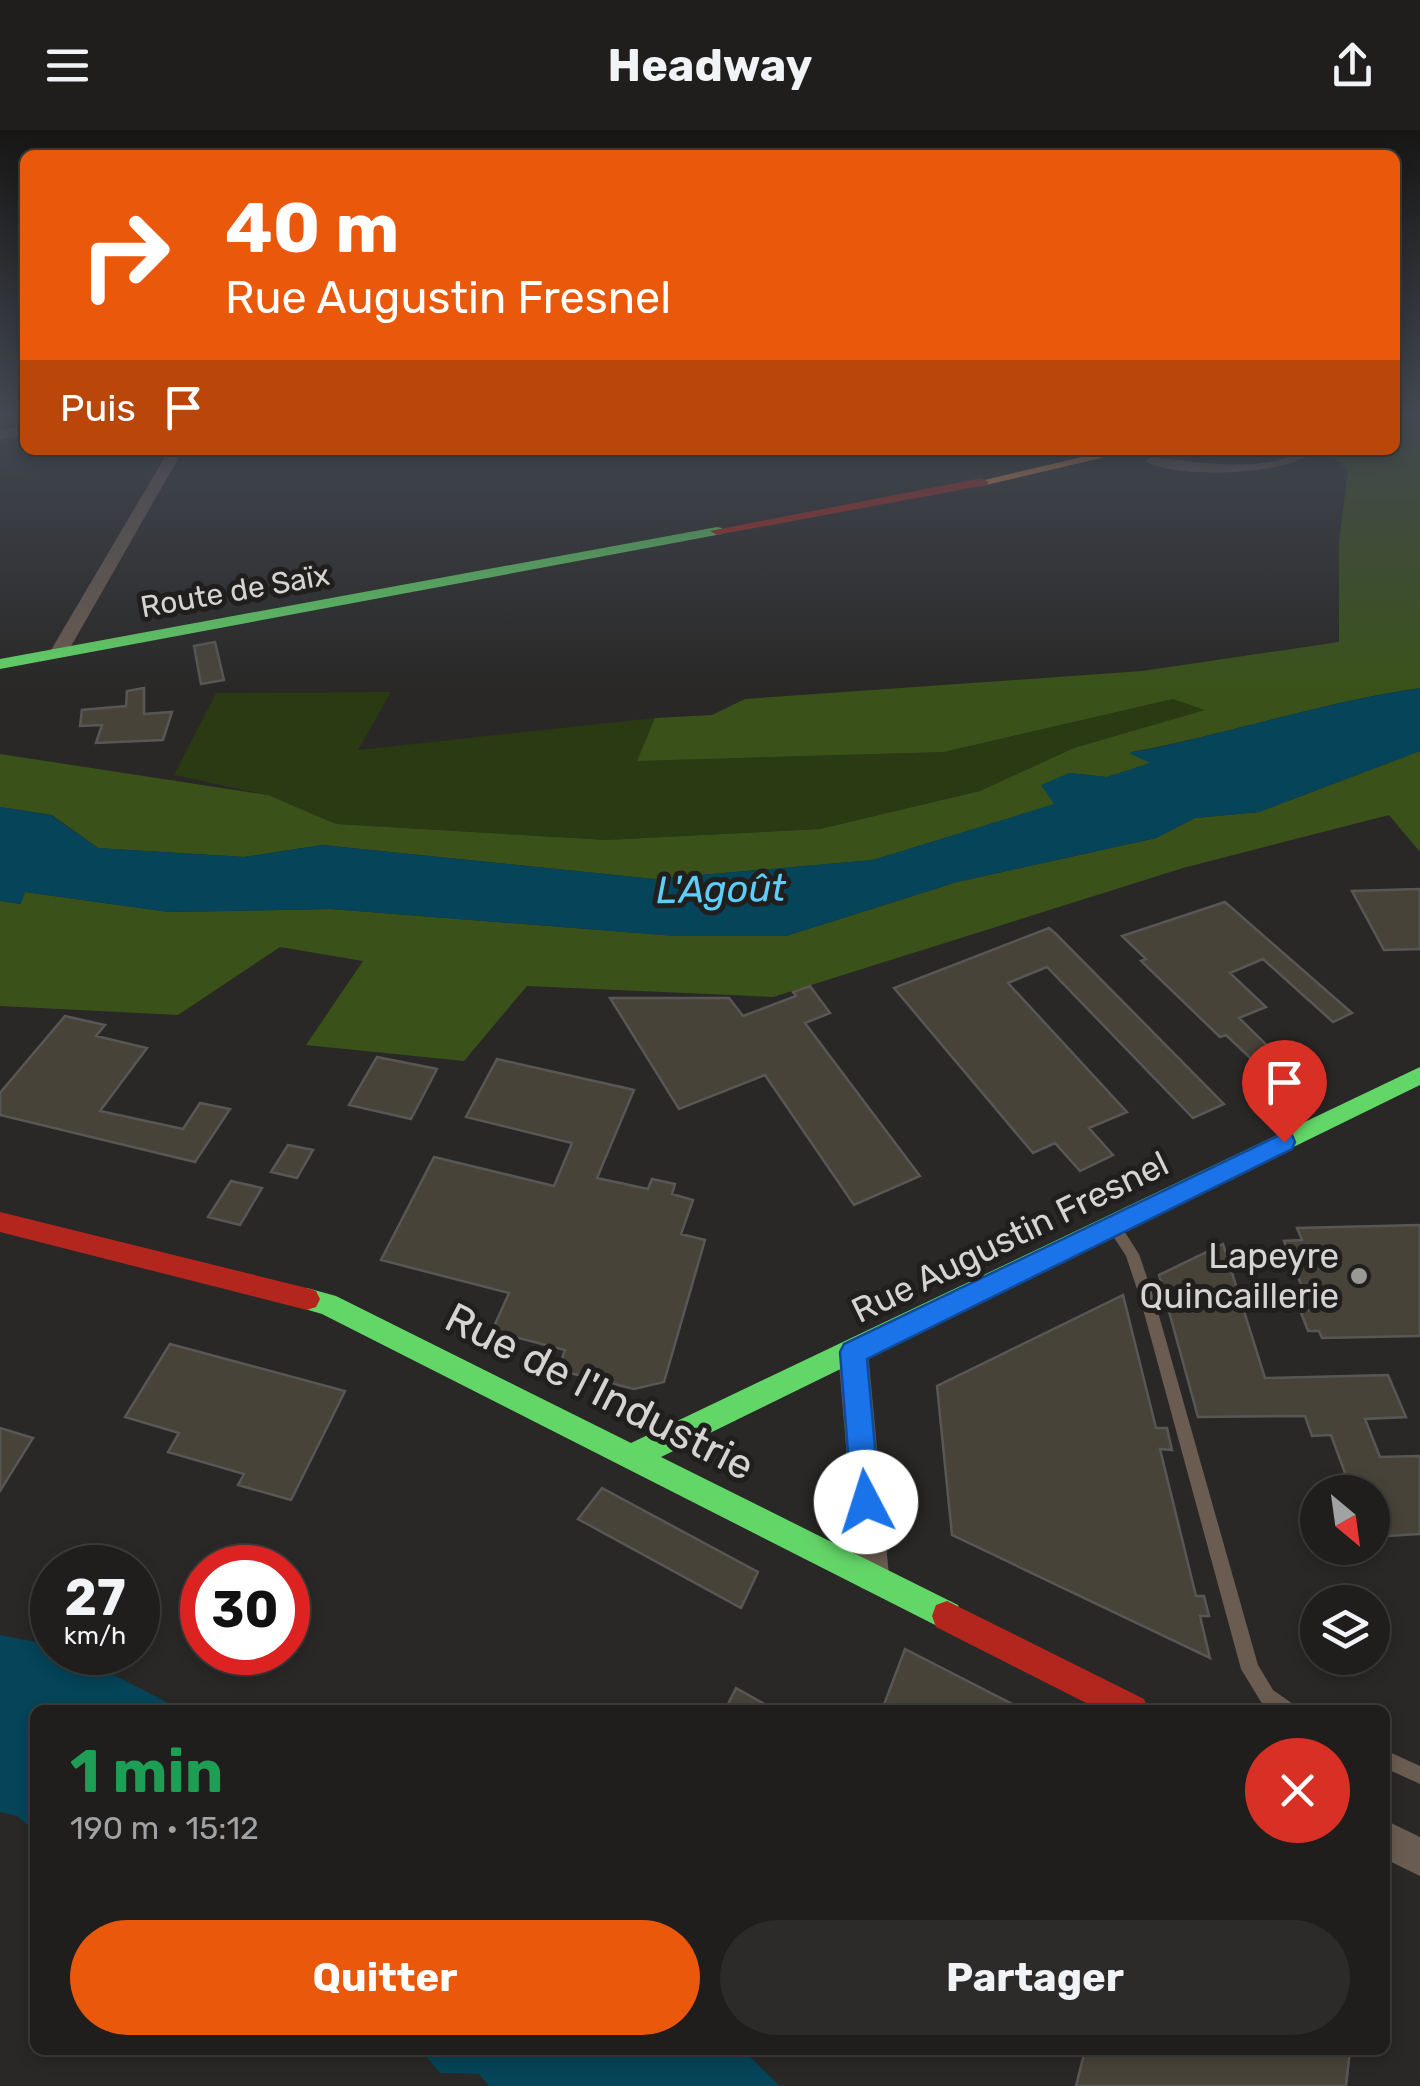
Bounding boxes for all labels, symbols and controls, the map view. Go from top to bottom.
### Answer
icon: menu [40,38,95,93]
icon: share [1325,38,1380,93]
text: Headway [608,39,812,92]
text: 40 m [225,187,399,270]
icon: right [60,190,190,320]
text: Rue Augustin Fresnel [225,271,671,324]
icon: arrive [156,380,211,435]
text: Puis [60,385,136,431]
street label: Route de Saïx [138,557,332,625]
water label: L'Agoût [656,865,788,913]
pin [1242,1040,1327,1143]
icon: arrive [1257,1055,1312,1110]
street label: Rue Augustin Fresnel [845,1142,1175,1332]
place label: Lapeyre Quincaillerie [1139,1235,1339,1317]
marker: Lapeyre Quincaillerie [1348,1265,1370,1287]
street label: Rue de l'Industrie [437,1293,762,1491]
position arrow [814,1450,918,1554]
north arrow [1300,1475,1390,1565]
map controls [1300,1475,1390,1675]
speed limit sign: 30 [180,1545,310,1675]
text: 27 [64,1568,126,1628]
button: layers [1300,1585,1390,1675]
text: km/h [64,1621,126,1650]
text: 1 min [70,1736,223,1807]
button: close [1245,1738,1350,1843]
text: 190 m · 15:12 [70,1809,259,1847]
button: Quitter [70,1920,700,2035]
button: Partager [720,1920,1350,2035]

